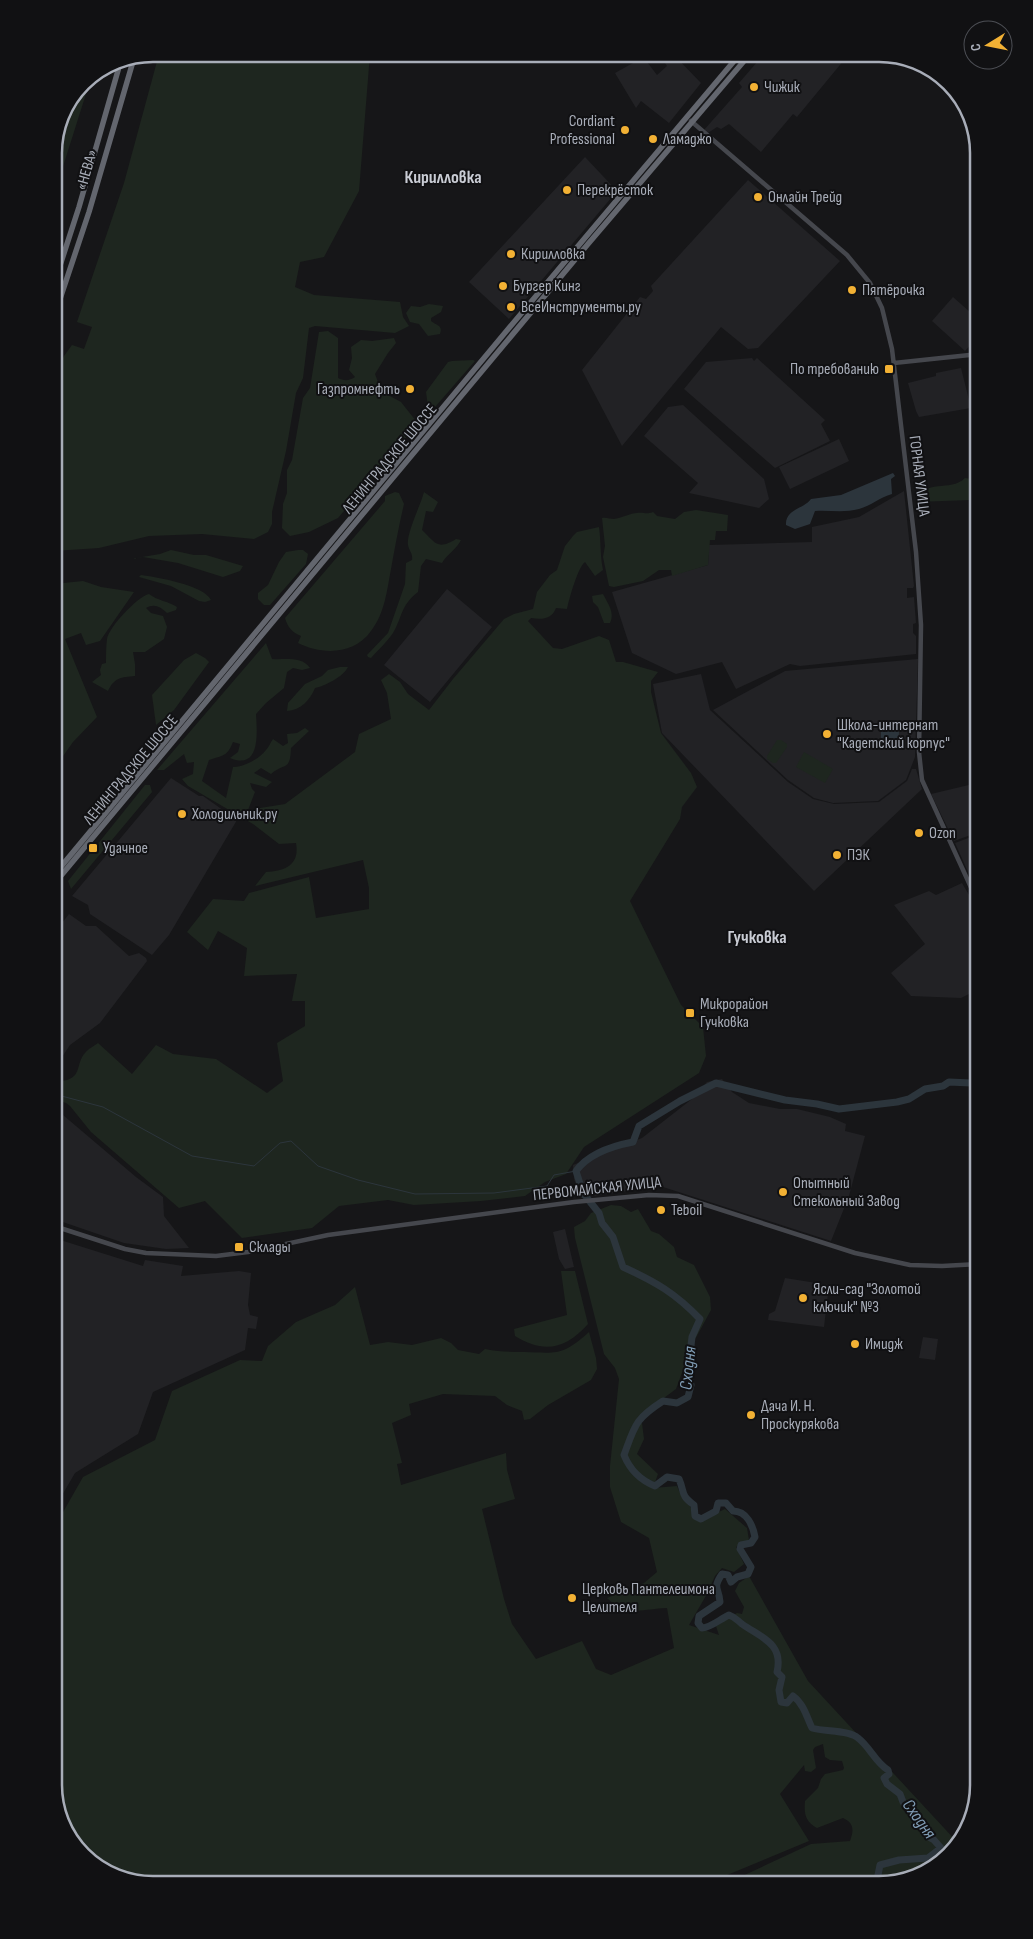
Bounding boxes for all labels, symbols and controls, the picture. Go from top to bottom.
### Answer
north arrow [963,20,1013,70]
text: С [967,42,985,52]
place label: Чижик [764,78,801,97]
marker: Чижик [748,81,760,93]
place label: Cordiant Professional [550,112,615,149]
marker: Cordiant Professional [619,124,631,136]
place label: Ламаджо [662,130,712,149]
marker: Ламаджо [647,133,659,145]
street label: «НЕВА» [72,148,102,192]
district label: Кирилловка [404,167,482,188]
place label: Перекрёсток [577,181,654,200]
marker: Перекрёсток [561,184,573,196]
place label: Онлайн Трейд [768,188,842,207]
marker: Онлайн Трейд [752,191,764,203]
place label: Кирилловка [521,245,585,264]
marker: Кирилловка [505,248,517,260]
place label: Бургер Кинг [513,277,581,296]
marker: Бургер Кинг [497,280,509,292]
place label: Пятёрочка [862,281,925,300]
marker: Пятёрочка [846,284,858,296]
place label: ВсеИнструменты.ру [521,298,641,317]
marker: ВсеИнструменты.ру [505,301,517,313]
place label: По требованию [790,360,879,379]
marker: По требованию [883,363,895,375]
place label: Газпромнефть [317,380,400,399]
marker: Газпромнефть [404,383,416,395]
street label: ЛЕНИНГРАДСКОЕ ШОССЕ [338,400,441,518]
street label: ГОРНАЯ УЛИЦА [905,435,933,518]
street label: ЛЕНИНГРАДСКОЕ ШОССЕ [79,711,182,829]
place label: Школа-интернат "Кадетский корпус" [837,716,950,753]
marker: Школа-интернат "Кадетский корпус" [821,728,833,740]
place label: Холодильник.ру [191,805,278,824]
marker: Холодильник.ру [176,808,188,820]
place label: Ozon [929,824,956,843]
marker: Ozon [913,827,925,839]
place label: Удачное [103,839,148,858]
marker: Удачное [87,842,99,854]
place label: ПЭК [847,846,871,865]
marker: ПЭК [831,849,843,861]
district label: Гучковка [727,927,787,948]
place label: Микрорайон Гучковка [700,995,768,1032]
marker: Микрорайон Гучковка [684,1007,696,1019]
street label: ПЕРВОМАЙСКАЯ УЛИЦА [532,1173,662,1205]
place label: Опытный Стекольный Завод [793,1174,900,1211]
marker: Опытный Стекольный Завод [777,1186,789,1198]
place label: Teboil [671,1201,702,1220]
marker: Teboil [655,1204,667,1216]
place label: Склады [249,1238,291,1257]
marker: Склады [233,1241,245,1253]
place label: Ясли-сад "Золотой ключик" №3 [813,1280,921,1317]
marker: Ясли-сад "Золотой ключик" №3 [797,1292,809,1304]
place label: Имидж [865,1335,903,1354]
marker: Имидж [849,1338,861,1350]
water label: Сходня [675,1345,701,1391]
place label: Дача И. Н. Проскурякова [761,1397,839,1434]
marker: Дача И. Н. Проскурякова [745,1409,757,1421]
place label: Церковь Пантелеимона Целителя [582,1580,715,1617]
marker: Церковь Пантелеимона Целителя [566,1592,578,1604]
water label: Сходня [898,1795,940,1843]

